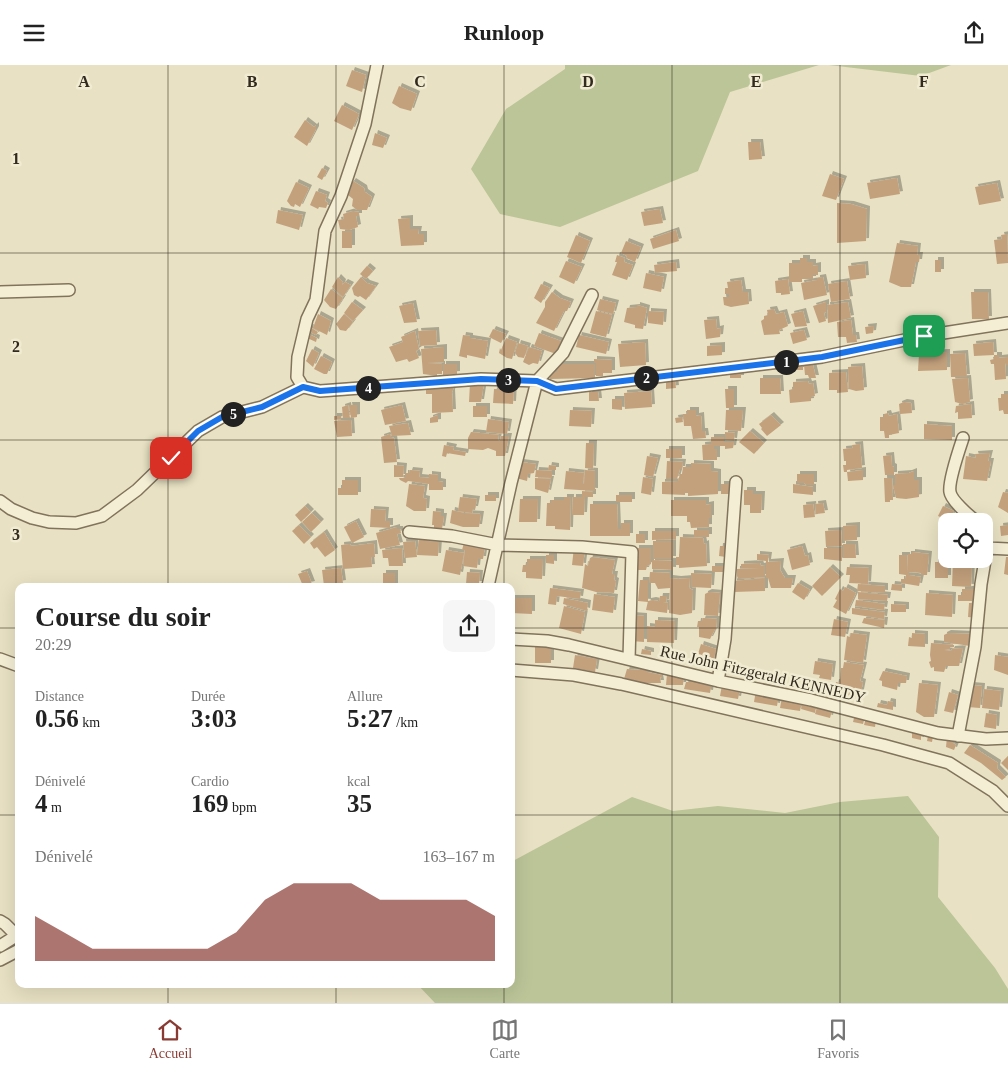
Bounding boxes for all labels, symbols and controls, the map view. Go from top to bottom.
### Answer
icon: menu [20,19,48,47]
icon: share [960,19,988,47]
text: Runloop [464,20,544,45]
text: A [78,73,90,90]
text: B [247,73,258,90]
text: C [414,73,426,90]
text: D [582,73,594,90]
text: E [751,73,761,90]
text: F [919,73,929,90]
text: 1 [12,150,20,167]
pin [903,315,945,357]
icon: arrive [910,322,938,350]
text: 2 [12,338,20,355]
pin: 1 [774,349,798,375]
text: 1 [783,355,790,370]
pin: 2 [634,365,658,391]
pin: 3 [496,367,520,393]
text: 2 [643,371,650,386]
text: 3 [505,373,512,388]
pin: 4 [356,375,380,401]
text: 4 [365,381,372,396]
pin: 5 [220,401,246,427]
text: 5 [230,407,237,422]
pin [150,437,192,479]
icon: check [157,444,185,472]
map controls [938,513,993,568]
button: locate [938,513,993,568]
text: 3 [12,526,20,543]
button: share [443,600,495,652]
text: Course du soir [35,601,211,632]
text: 20:29 [35,636,71,653]
street label: Rue John Fitzgerald KENNEDY [658,642,868,707]
text: Distance [35,689,84,704]
text: Durée [191,689,225,704]
text: Allure [347,689,383,704]
text: 0.56 [35,705,79,732]
text: 3:03 [191,705,237,732]
text: 5:27 [347,705,393,732]
text: km [79,715,100,730]
text: /km [393,715,418,730]
text: Dénivelé [35,774,86,789]
text: Cardio [191,774,229,789]
text: kcal [347,774,370,789]
text: 4 [35,790,48,817]
text: 169 [191,790,229,817]
text: 35 [347,790,372,817]
text: m [48,800,62,815]
text: bpm [229,800,257,815]
text: Dénivelé [35,848,93,865]
text: 163–167 m [423,848,495,865]
tab: Accueil [149,1016,192,1062]
tab: Carte [490,1016,520,1062]
tab: Favoris [817,1016,859,1062]

